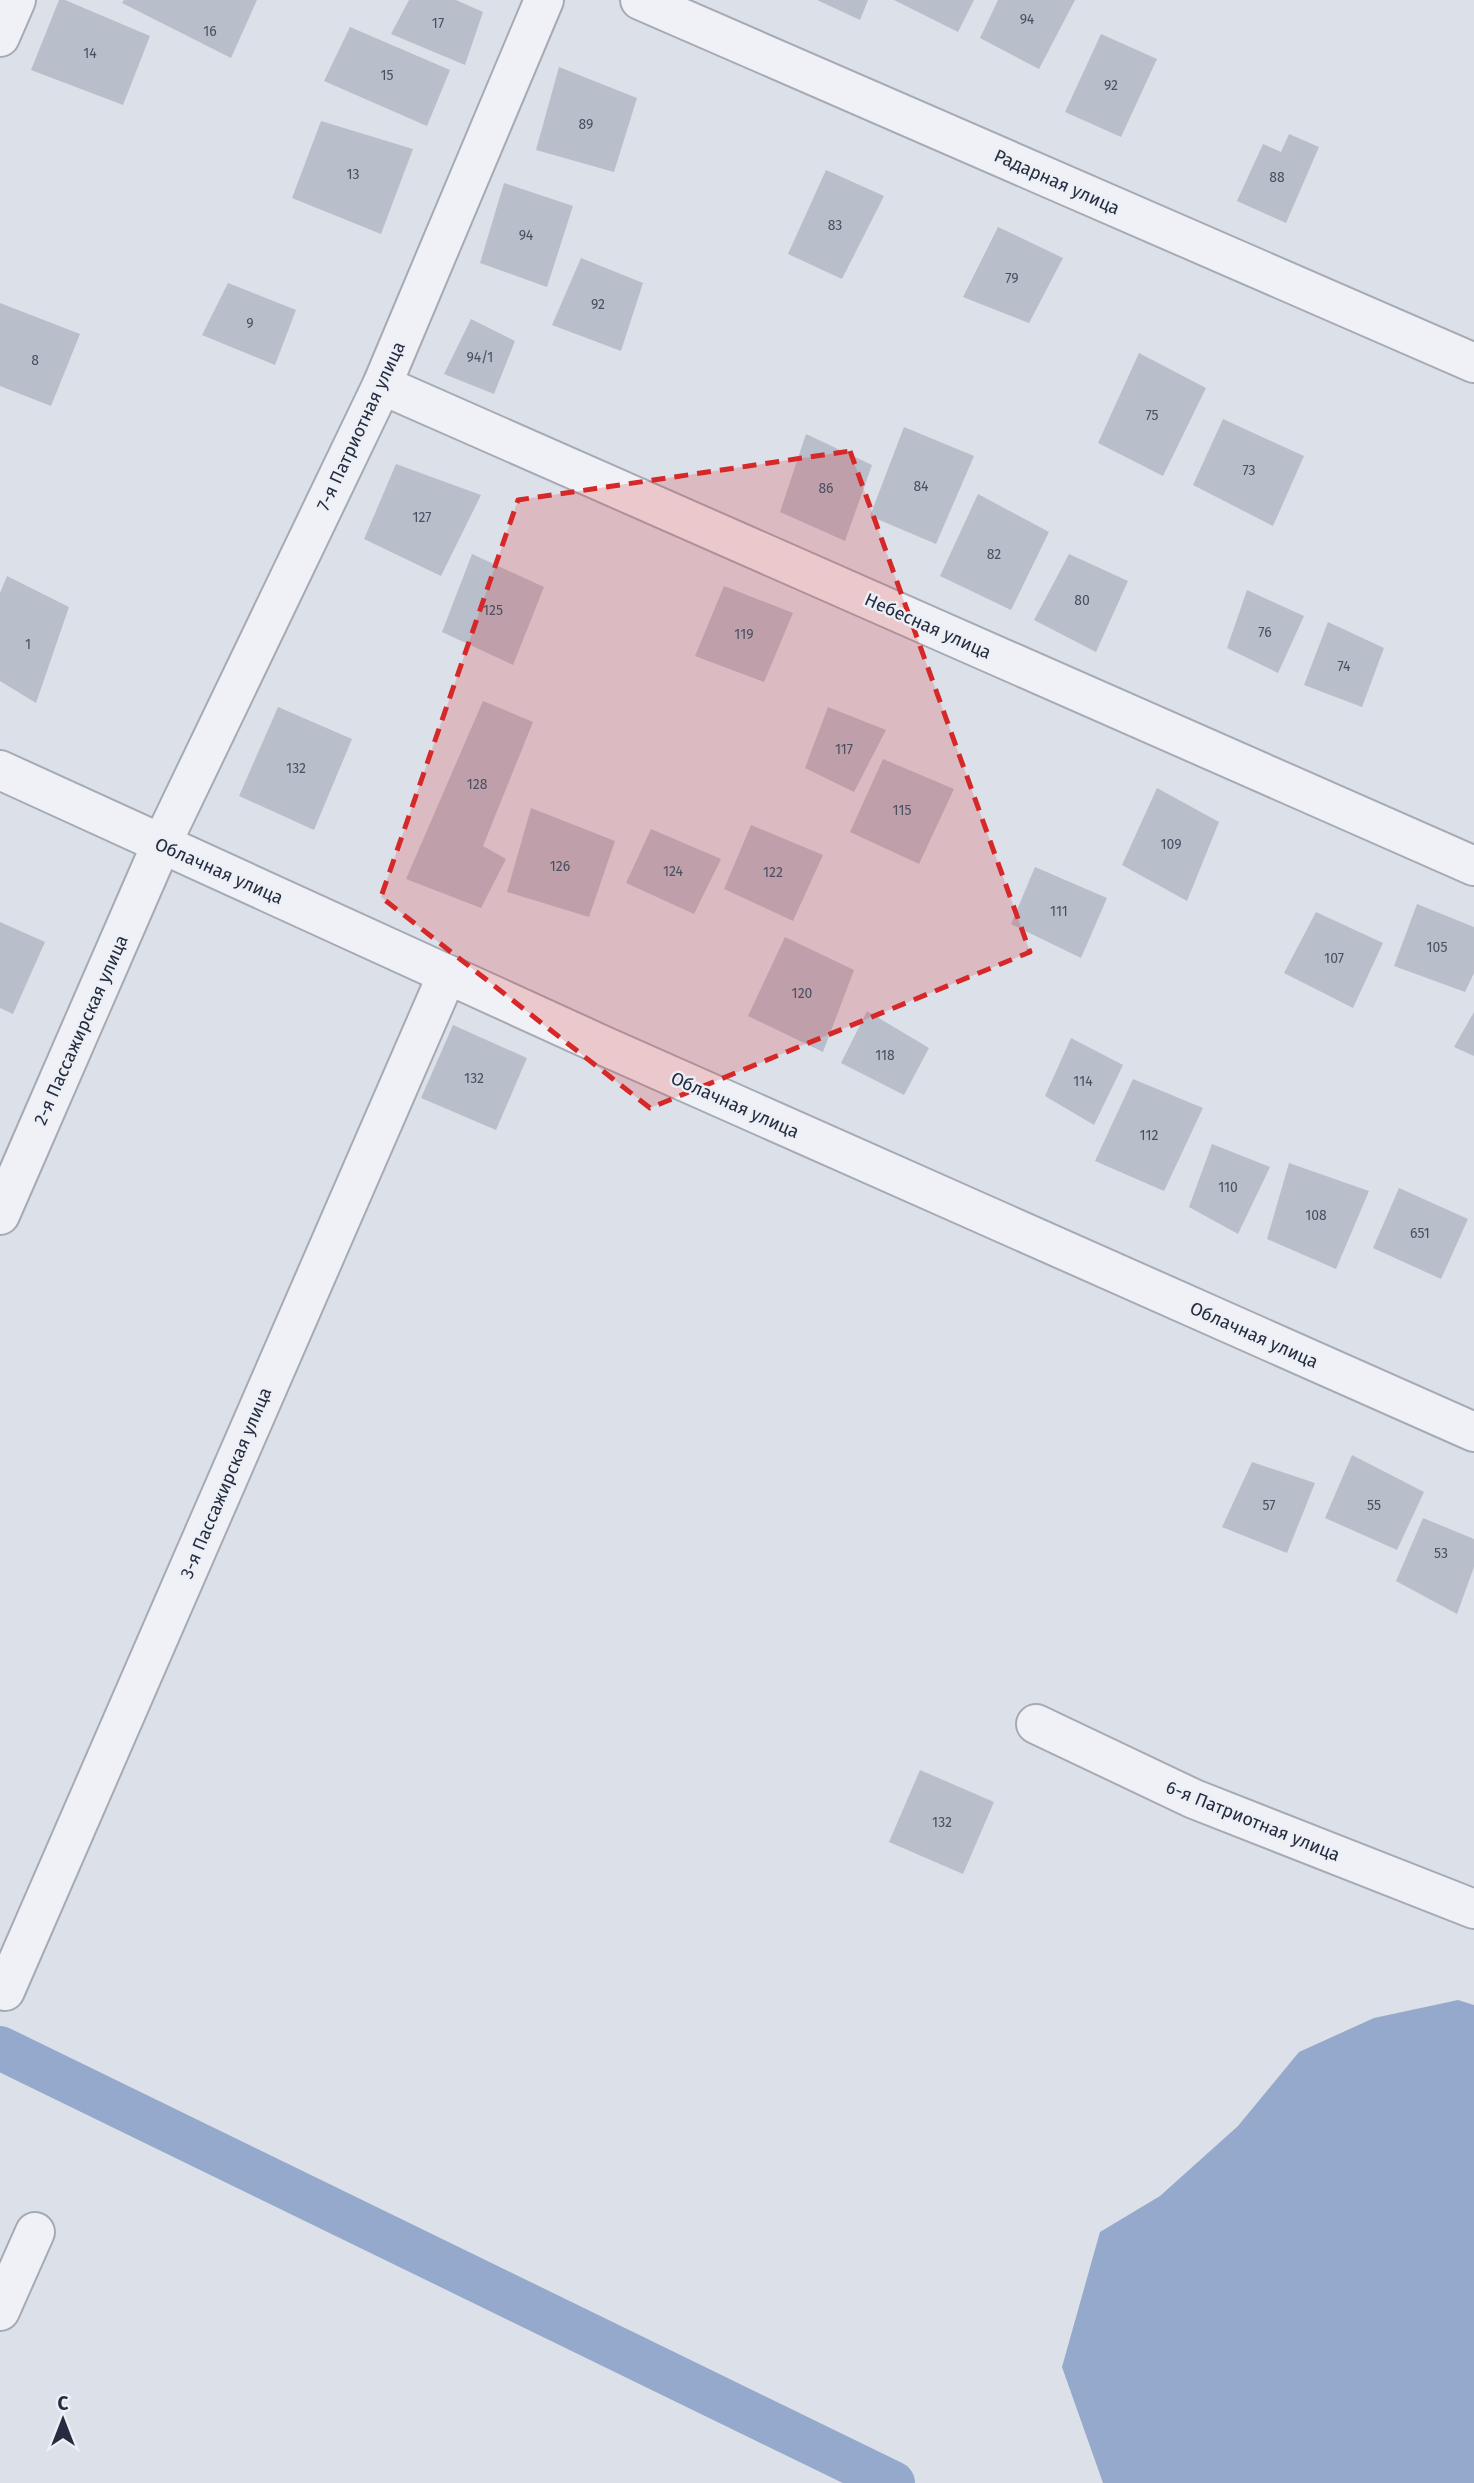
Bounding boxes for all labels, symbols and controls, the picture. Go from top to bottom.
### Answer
house number: 94 [1020,11,1035,28]
house number: 17 [432,15,444,32]
house number: 16 [203,23,217,40]
house number: 14 [83,45,97,62]
house number: 15 [380,67,394,84]
house number: 92 [1104,77,1118,94]
house number: 89 [579,116,593,133]
street label: Радарная улица [991,144,1123,220]
house number: 13 [346,166,360,183]
house number: 88 [1269,169,1285,186]
house number: 83 [828,217,842,234]
house number: 94 [519,227,534,244]
house number: 79 [1005,270,1019,287]
house number: 92 [591,296,605,313]
house number: 9 [246,315,254,332]
street label: 7-я Патриотная улица [312,338,410,514]
house number: 94/1 [467,349,493,366]
house number: 8 [31,352,39,369]
house number: 75 [1145,407,1159,424]
house number: 73 [1242,462,1256,479]
house number: 84 [913,478,929,495]
house number: 86 [818,480,834,497]
house number: 127 [412,509,432,526]
house number: 82 [987,546,1001,563]
street label: Небесная улица [861,588,995,664]
house number: 80 [1074,592,1090,609]
house number: 125 [483,602,503,619]
house number: 76 [1258,624,1272,641]
house number: 119 [734,626,754,643]
house number: 1 [25,636,31,653]
house number: 74 [1337,658,1351,675]
house number: 117 [835,741,853,758]
house number: 132 [286,760,306,777]
house number: 128 [467,776,488,793]
house number: 115 [893,802,911,819]
street label: Облачная улица [151,833,287,909]
house number: 109 [1160,836,1182,853]
house number: 126 [550,858,570,875]
house number: 124 [663,863,684,880]
house number: 122 [763,864,783,881]
house number: 111 [1050,903,1068,920]
street label: 2-я Пассажирская улица [29,932,133,1128]
house number: 105 [1427,939,1447,956]
house number: 107 [1324,950,1344,967]
house number: 120 [792,985,813,1002]
house number: 118 [875,1047,895,1064]
street label: Облачная улица [667,1067,803,1143]
house number: 132 [464,1070,484,1087]
house number: 114 [1073,1073,1093,1090]
house number: 112 [1140,1127,1158,1144]
house number: 110 [1218,1179,1238,1196]
house number: 108 [1305,1207,1327,1224]
house number: 651 [1410,1225,1430,1242]
street label: Облачная улица [1186,1297,1322,1373]
street label: 3-я Пассажирская улица [176,1384,276,1582]
house number: 57 [1263,1497,1275,1514]
house number: 55 [1367,1497,1381,1514]
house number: 53 [1434,1545,1448,1562]
street label: 6-я Патриотная улица [1163,1776,1343,1866]
house number: 132 [932,1814,952,1831]
north arrow [28,2385,98,2455]
text: С [58,2392,69,2415]

